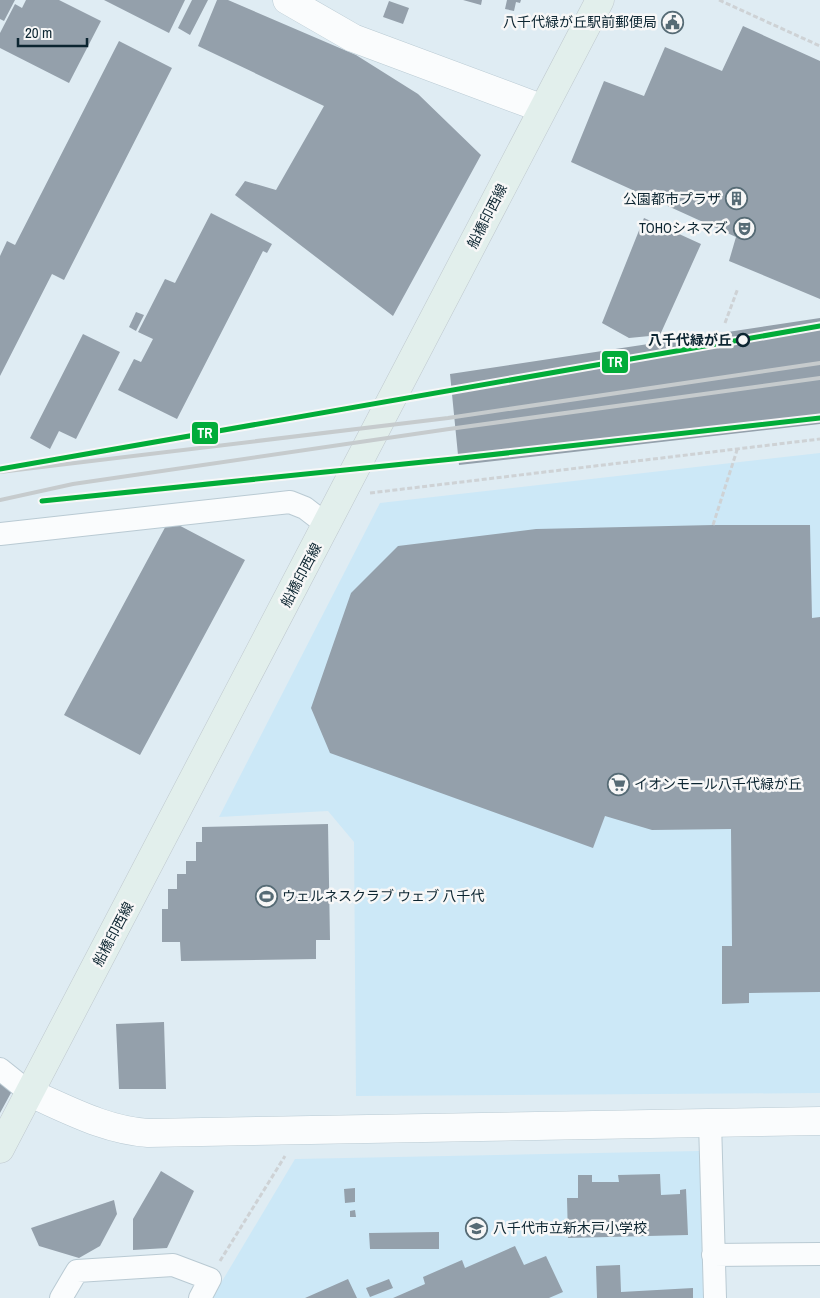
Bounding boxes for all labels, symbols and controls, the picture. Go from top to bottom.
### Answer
public building icon: 八千代緑が丘駅前郵便局 [661,10,685,34]
place label: 八千代緑が丘駅前郵便局 [503,13,657,31]
scale bar [18,15,86,47]
text: 20 m [25,22,52,43]
street label: 船橋印西線 [463,181,511,251]
building icon: 公園都市プラザ [725,187,749,211]
place label: 公園都市プラザ [623,190,721,208]
theatre icon: TOHOシネマズ [732,216,756,240]
place label: TOHOシネマズ [639,219,728,237]
place label: 八千代緑が丘 [648,331,732,349]
marker: 八千代緑が丘 [736,333,750,347]
line badge: TR [601,350,629,374]
text: TR [607,353,623,371]
line badge: TR [191,421,219,445]
text: TR [197,424,213,442]
street label: 船橋印西線 [277,540,325,610]
supermarket icon: イオンモール八千代緑が丘 [606,772,630,796]
place label: イオンモール八千代緑が丘 [634,775,802,793]
sports icon: ウェルネスクラブ ウェブ 八千代 [254,884,278,908]
place label: ウェルネスクラブ ウェブ 八千代 [282,887,484,905]
street label: 船橋印西線 [89,899,137,969]
school or university icon: 八千代市立新木戸小学校 [465,1216,489,1240]
place label: 八千代市立新木戸小学校 [493,1219,647,1237]

